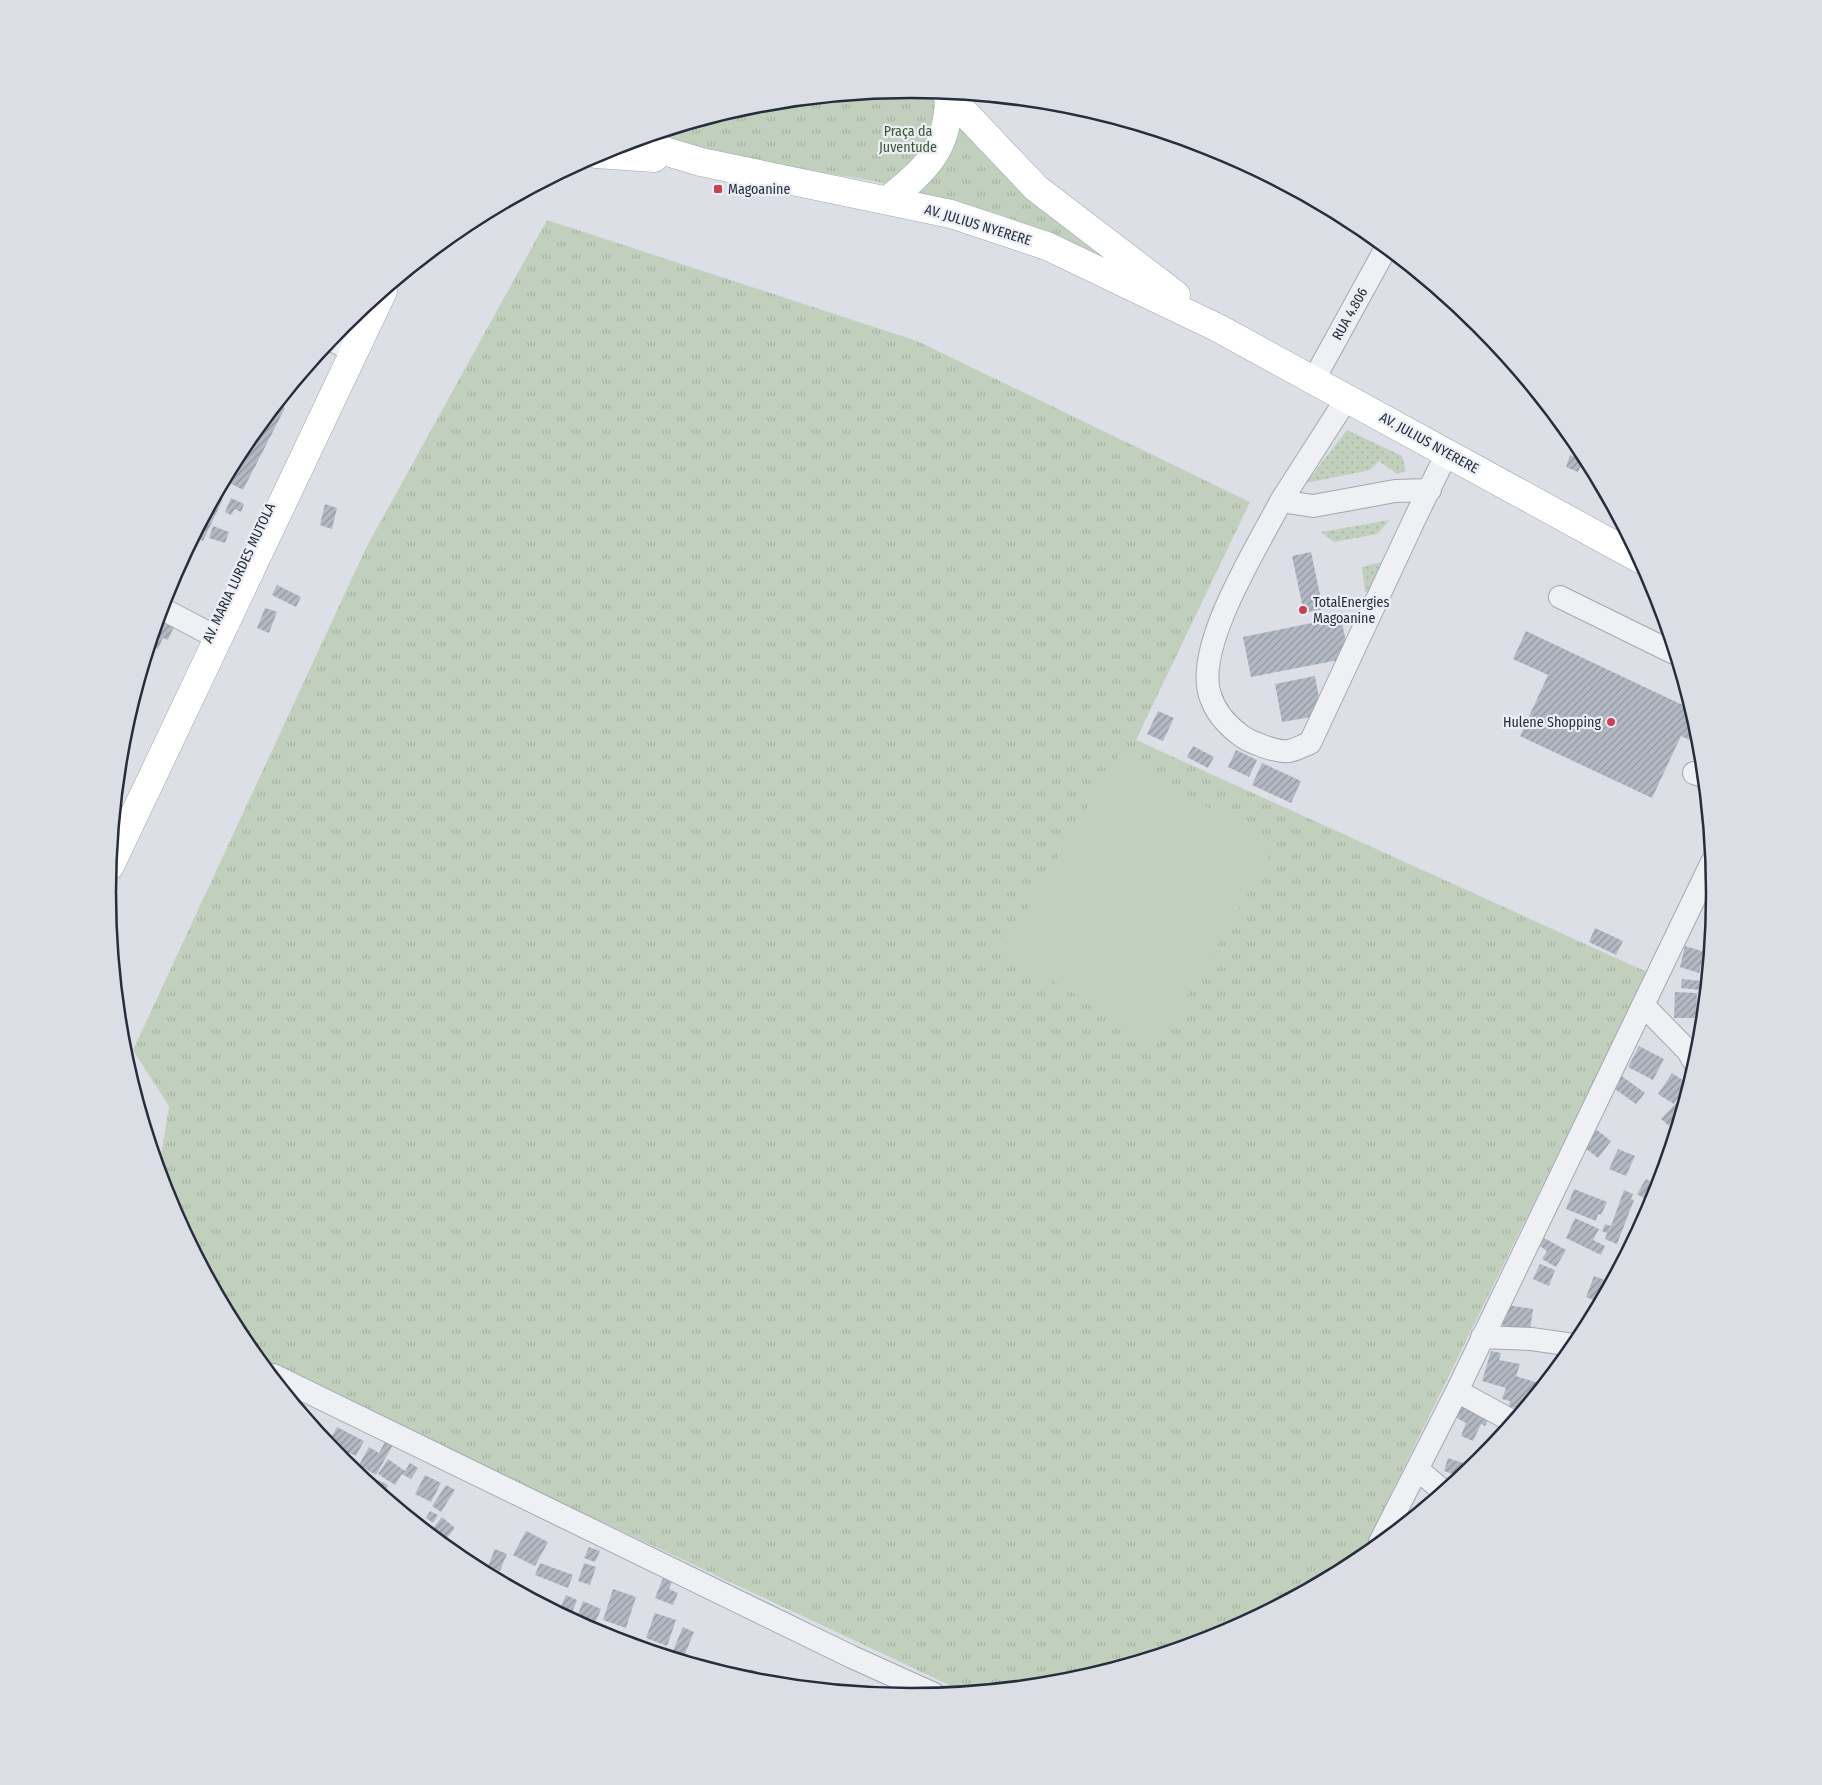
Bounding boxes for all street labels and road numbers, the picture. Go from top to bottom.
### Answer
street label: AV. JULIUS NYERERE [923,201,1034,249]
street label: RUA 4.806 [1329,285,1371,343]
street label: AV. JULIUS NYERERE [1377,409,1482,477]
street label: AV. MARIA LURDES MUTOLA [199,500,279,646]

